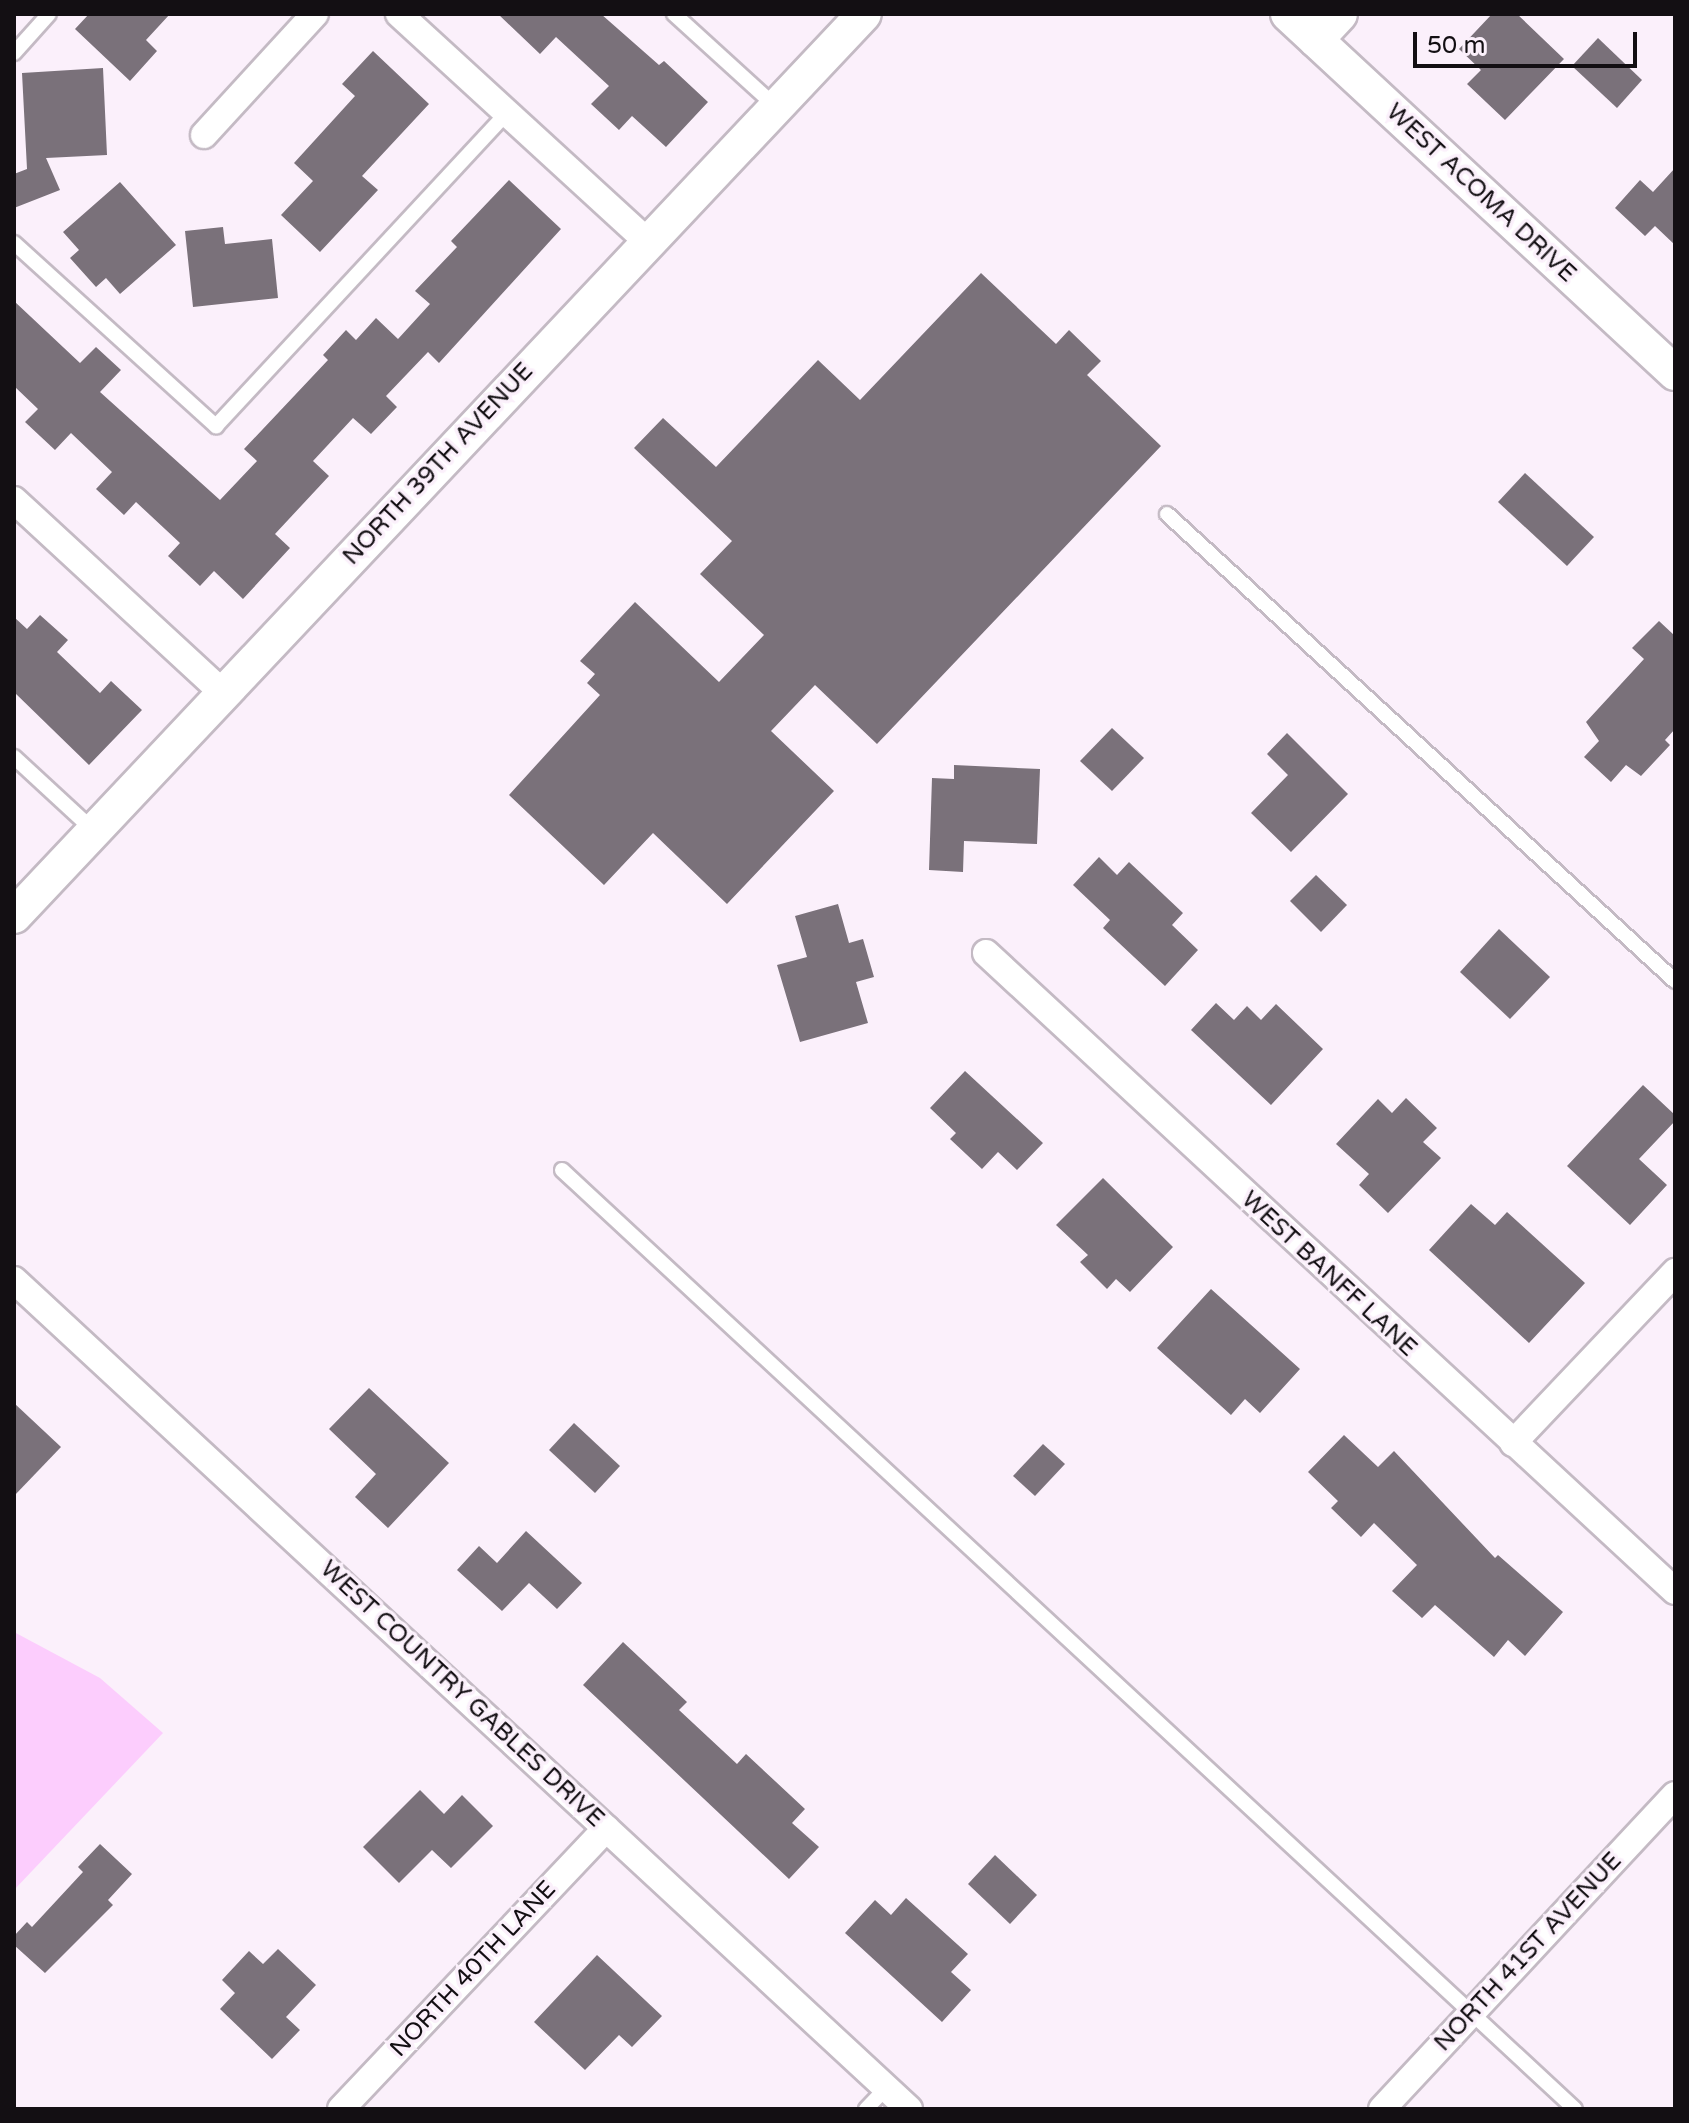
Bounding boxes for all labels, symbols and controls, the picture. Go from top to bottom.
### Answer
scale bar [1417,16,1641,66]
text: 50 m [1427,31,1485,60]
street label: WEST ACOMA DRIVE [1380,98,1582,288]
street label: NORTH 39TH AVENUE [337,357,539,571]
street label: WEST BANFF LANE [1235,1185,1423,1363]
street label: WEST COUNTRY GABLES DRIVE [314,1555,610,1833]
street label: NORTH 41ST AVENUE [1428,1847,1628,2057]
street label: NORTH 40TH LANE [384,1875,562,2063]

